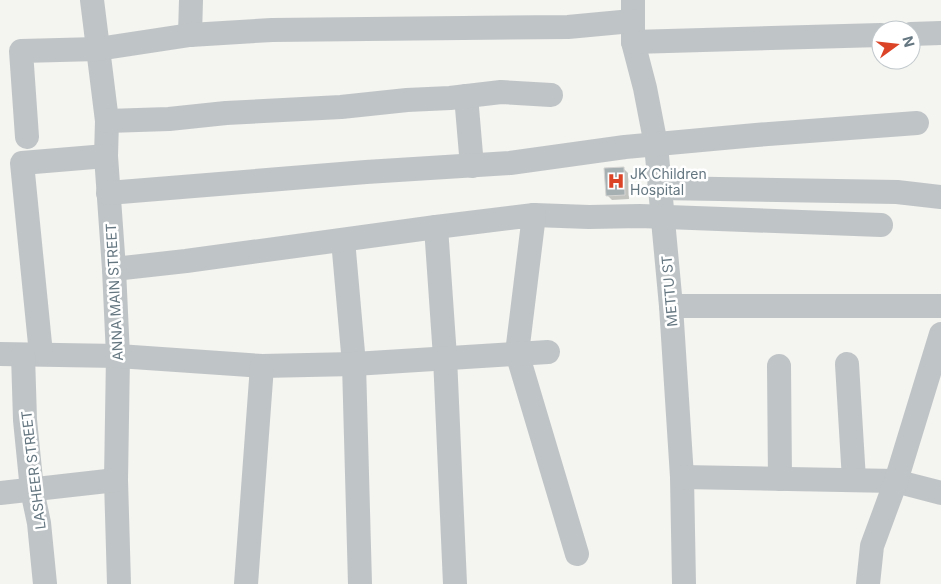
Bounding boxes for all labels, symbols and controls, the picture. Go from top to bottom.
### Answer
north arrow [871,20,921,70]
text: N [899,34,919,49]
place label: JK Children Hospital [630,165,707,198]
hospital icon: JK Children Hospital [606,171,626,191]
street label: ANNA MAIN STREET [102,223,126,361]
street label: METTU ST [657,255,681,327]
street label: LASHEER STREET [17,410,49,530]

